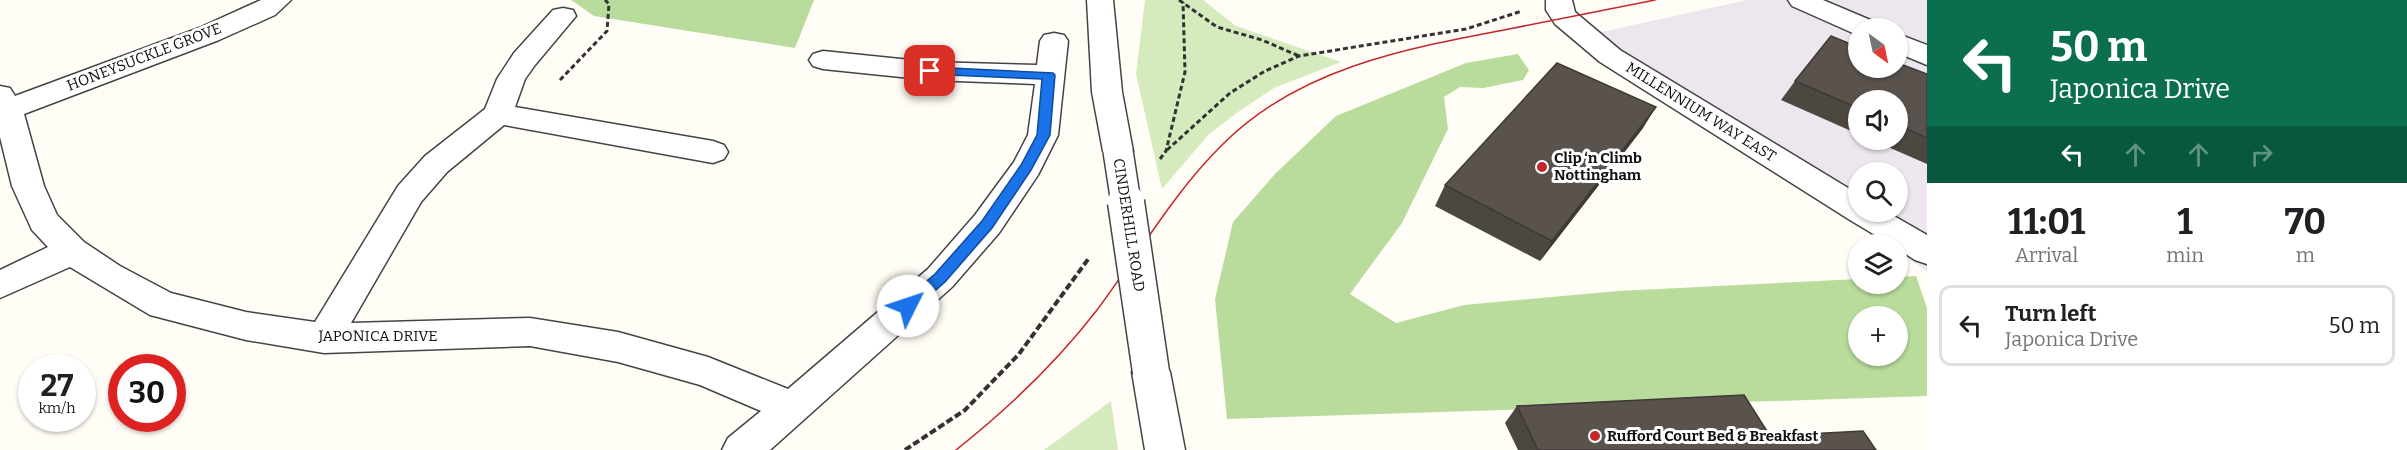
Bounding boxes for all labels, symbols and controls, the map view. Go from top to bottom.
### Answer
north arrow [1848,18,1908,78]
map controls [1848,18,1908,366]
street label: HONEYSUCKLE GROVE [64,19,224,95]
text: 50 m [2050,22,2147,72]
icon: left [1951,24,2029,102]
pin [904,45,955,96]
icon: arrive [913,54,946,87]
street label: MILLENNIUM WAY EAST [1623,58,1780,166]
text: Japonica Drive [2050,73,2230,105]
button: sound [1848,90,1908,150]
icon: left [2056,138,2089,171]
icon: ahead [2119,138,2152,171]
icon: ahead [2182,138,2215,171]
icon: right [2245,138,2278,171]
place label: Clip ‘n Climb Nottingham [1554,149,1642,184]
street label: CINDERHILL ROAD [1110,157,1148,293]
marker: Clip ‘n Climb Nottingham [1535,160,1549,174]
button: search [1848,162,1908,222]
text: 11:01 [2008,200,2085,244]
text: 1 [2177,200,2193,244]
text: 70 [2285,200,2326,244]
button: layers [1848,234,1908,294]
text: Arrival [2015,243,2078,267]
text: min [2166,243,2204,267]
text: m [2296,243,2315,267]
position arrow [876,274,940,338]
text: Turn left [2005,300,2097,327]
button: + [1848,306,1908,366]
icon: left [1954,309,1987,342]
text: 50 m [2329,312,2380,339]
street label: JAPONICA DRIVE [317,327,438,345]
text: Japonica Drive [2005,327,2138,351]
speed limit sign: 30 [108,354,186,432]
text: 27 [41,368,73,404]
text: km/h [38,399,76,417]
place label: Rufford Court Bed & Breakfast [1607,427,1818,445]
marker: Rufford Court Bed & Breakfast [1588,429,1602,443]

